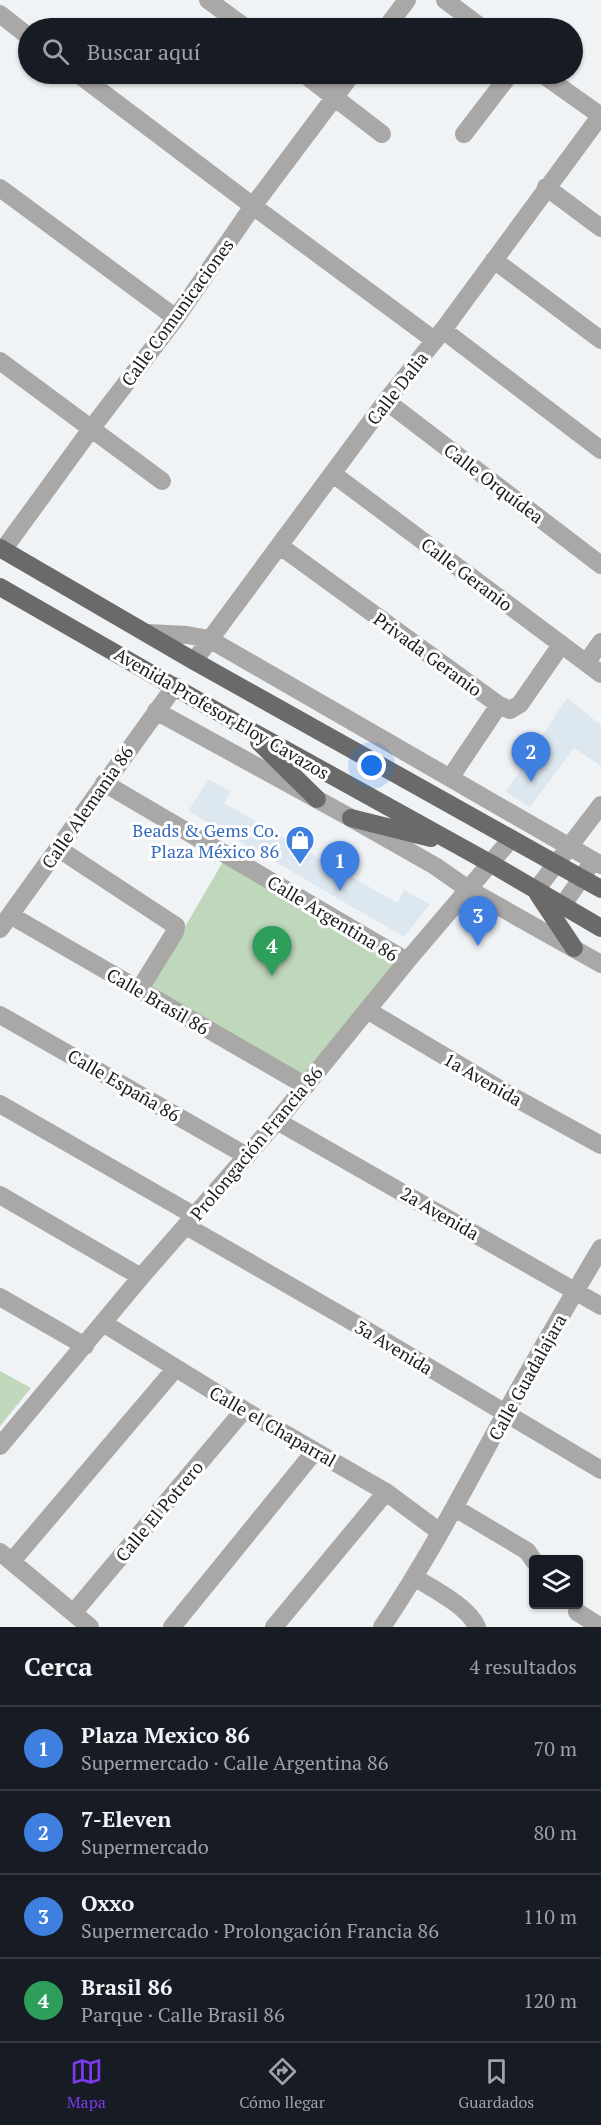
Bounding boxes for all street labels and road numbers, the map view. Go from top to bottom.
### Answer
street label: Calle Comunicaciones [115,233,239,391]
street label: Calle Dalia [361,346,433,430]
street label: Calle Orquídea [439,438,549,528]
street label: Calle Geranio [416,532,518,616]
street label: Privada Geranio [369,607,487,701]
street label: Avenida Profesor Eloy Cavazos [110,642,334,784]
street label: Calle Alemania 86 [36,741,139,873]
street label: Calle Argentina 86 [263,869,403,967]
street label: Calle Brasil 86 [103,962,214,1040]
street label: Calle España 86 [64,1043,185,1127]
street label: 1a Avenida [439,1047,527,1111]
street label: Prolongación Francia 86 [184,1061,328,1225]
street label: 2a Avenida [396,1181,484,1245]
street label: Calle Guadalajara [482,1310,572,1444]
street label: 3a Avenida [351,1314,437,1380]
street label: Calle el Chaparral [205,1380,341,1472]
street label: Calle El Potrero [110,1456,208,1566]

